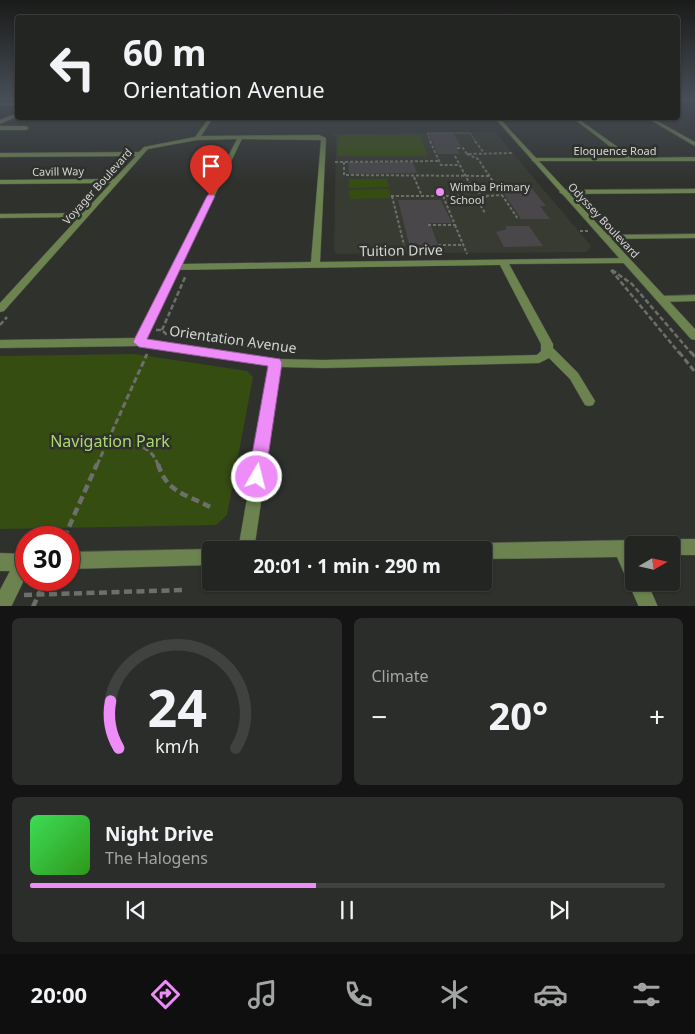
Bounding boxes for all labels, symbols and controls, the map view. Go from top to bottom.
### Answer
text: 60 m [123,29,206,76]
icon: left [40,35,105,100]
text: Orientation Avenue [123,74,325,104]
street label: Eloquence Road [574,143,656,158]
street label: Voyager Boulevard [59,145,135,227]
pin [190,145,232,196]
icon: arrive [197,152,225,180]
street label: Cavill Way [32,163,84,179]
place label: Wimba Primary School [450,179,530,207]
street label: Odyssey Boulevard [565,179,643,261]
marker: Wimba Primary School [434,186,446,198]
street label: Tuition Drive [359,240,443,260]
street label: Orientation Avenue [168,321,298,357]
park label: Navigation Park [50,430,170,452]
position arrow [230,450,282,502]
speed limit sign: 30 [15,526,80,591]
north arrow [625,536,680,591]
map controls [625,536,680,591]
text: 20:01 · 1 min · 290 m [253,553,441,579]
text: Climate [372,665,429,687]
text: 24 [147,671,207,742]
text: 20° [488,689,548,741]
text: − [372,697,388,735]
text: + [649,697,665,735]
text: km/h [155,734,199,758]
text: Night Drive [105,821,214,847]
text: The Halogens [105,847,208,869]
icon: previous [122,896,150,924]
icon: pause [333,896,361,924]
icon: next [545,896,573,924]
icon: directions [148,977,183,1012]
icon: music [245,977,280,1012]
icon: phone [341,977,376,1012]
icon: climate [437,977,472,1012]
icon: car [533,977,568,1012]
icon: filters [629,977,664,1012]
text: 20:00 [31,979,87,1009]

